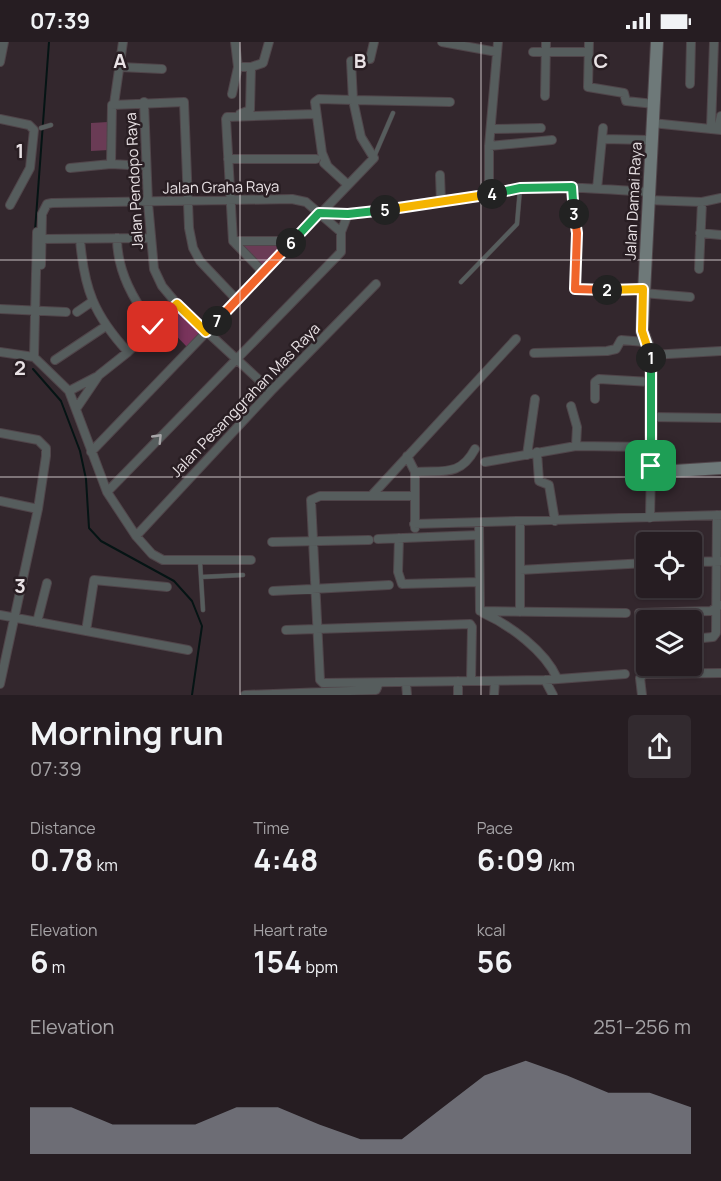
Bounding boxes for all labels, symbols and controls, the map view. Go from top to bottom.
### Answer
text: 07:39 [30,6,90,36]
text: A [113,47,127,74]
text: B [354,47,367,74]
text: C [594,47,608,74]
street label: Jalan Pendopo Raya [120,112,148,250]
text: 1 [16,137,24,164]
street label: Jalan Damai Raya [619,141,647,261]
street label: Jalan Graha Raya [163,175,279,199]
pin: 4 [477,179,507,209]
text: 4 [487,183,497,205]
pin: 5 [370,195,400,225]
text: 5 [380,199,390,221]
pin: 3 [559,199,589,229]
text: 3 [569,203,579,225]
pin: 6 [276,228,306,258]
text: 6 [286,232,296,254]
pin: 2 [592,275,622,305]
text: 2 [602,279,612,301]
pin [127,301,178,352]
pin: 7 [202,306,232,336]
icon: check [136,310,169,343]
text: 7 [213,310,221,332]
street label: Jalan Pesanggrahan Mas Raya [165,318,325,482]
pin: 1 [636,343,666,373]
text: 1 [647,347,655,369]
text: 2 [14,354,26,381]
one-way arrow [151,434,162,445]
pin [625,440,676,491]
icon: arrive [634,449,667,482]
map controls [636,532,702,676]
button: locate [636,532,702,598]
text: 3 [14,572,26,599]
button: layers [636,610,702,676]
text: Morning run [30,710,224,755]
button: share [628,715,691,778]
text: 07:39 [30,755,82,782]
text: Distance [30,817,96,839]
text: Time [253,817,289,839]
text: Pace [477,817,513,839]
text: 0.78 [30,839,93,880]
text: 4:48 [253,839,319,880]
text: 6:09 [477,839,544,880]
text: km [93,854,118,876]
text: /km [544,854,575,876]
text: Elevation [30,919,98,941]
text: Heart rate [253,919,328,941]
text: kcal [477,919,506,941]
text: 6 [30,941,49,982]
text: 154 [253,941,302,982]
text: 56 [477,941,513,982]
text: m [49,956,65,978]
text: bpm [302,956,338,978]
text: Elevation [30,1013,114,1040]
text: 251–256 m [593,1013,691,1040]

